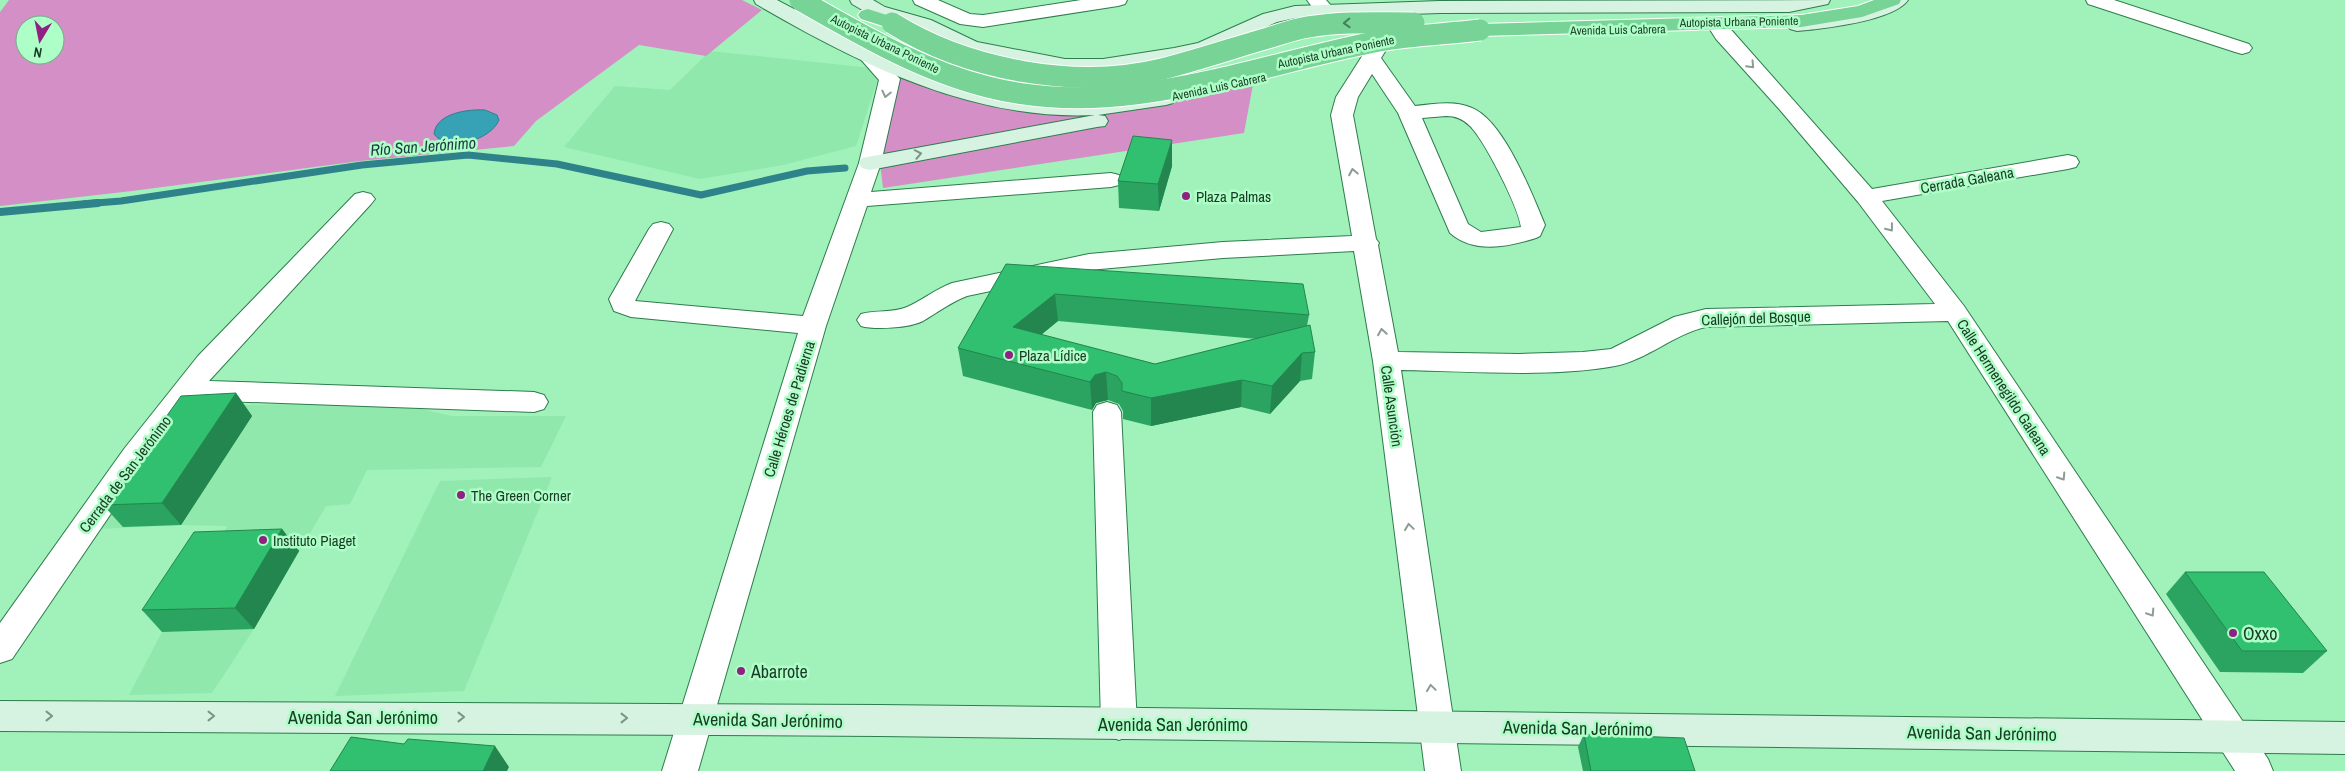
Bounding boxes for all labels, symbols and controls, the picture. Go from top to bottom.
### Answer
street label: Autopista Urbana Poniente [827,10,942,77]
street label: Autopista Urbana Poniente [1679,13,1798,31]
north arrow [15,15,65,65]
one-way arrow [1343,18,1350,28]
street label: Avenida Luis Cabrera [1569,21,1666,39]
street label: Autopista Urbana Poniente [1275,32,1396,72]
text: N [32,43,43,62]
one-way arrow [1745,59,1754,68]
street label: Avenida Luis Cabrera [1170,69,1268,105]
one-way arrow [881,90,892,99]
water label: Río San Jerónimo [369,131,477,161]
one-way arrow [914,150,923,160]
street label: Cerrada Galeana [1919,161,2015,199]
one-way arrow [1349,167,1359,176]
place label: Plaza Palmas [1196,186,1271,207]
marker: Plaza Palmas [1180,190,1192,202]
one-way arrow [1884,222,1893,232]
street label: Callejón del Bosque [1701,306,1811,330]
street label: Calle Hermenegildo Galeana [1952,315,2056,459]
one-way arrow [1377,327,1387,336]
street label: Calle Héroes de Padierna [758,338,820,480]
place label: Plaza Lídice [1019,345,1087,366]
marker: Plaza Lídice [1003,349,1015,361]
street label: Calle Asunción [1376,364,1408,448]
street label: Cerrada de San Jerónimo [74,411,176,537]
one-way arrow [2056,471,2065,480]
place label: The Green Corner [471,485,571,506]
marker: The Green Corner [455,489,467,501]
one-way arrow [1404,523,1415,531]
place label: Instituto Piaget [273,530,356,551]
marker: Instituto Piaget [257,534,269,546]
one-way arrow [2145,607,2154,616]
place label: Oxxo [2243,621,2277,646]
marker: Oxxo [2227,627,2239,639]
place label: Abarrote [750,659,808,684]
marker: Abarrote [735,665,747,677]
one-way arrow [1426,684,1436,692]
street label: Avenida San Jerónimo [287,705,438,730]
street label: Avenida San Jerónimo [692,706,843,734]
one-way arrow [45,711,53,721]
one-way arrow [208,711,215,721]
one-way arrow [458,712,465,722]
street label: Avenida San Jerónimo [1097,712,1248,737]
one-way arrow [620,713,628,723]
street label: Avenida San Jerónimo [1502,714,1653,742]
street label: Avenida San Jerónimo [1906,719,2057,747]

